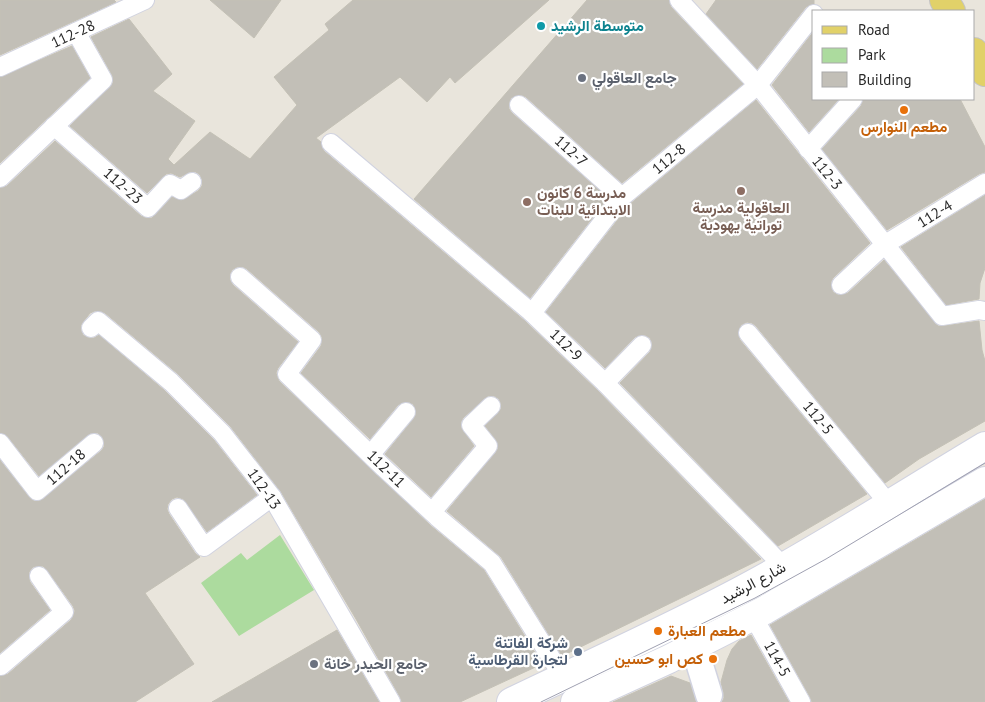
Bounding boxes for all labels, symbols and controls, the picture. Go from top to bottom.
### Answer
legend [812,10,975,100]
street label: 112-28 [48,15,98,52]
place label: متوسطة الرشيد [551,16,644,35]
marker: متوسطة الرشيد [535,20,547,32]
text: Road [858,20,890,39]
text: Park [858,45,886,64]
place label: جامع العاقولي [592,68,677,91]
text: Building [858,70,912,89]
marker: جامع العاقولي [576,72,588,84]
marker: مطعم النوارس [898,104,910,116]
place label: مطعم النوارس [861,117,947,137]
street label: 112-7 [551,131,592,170]
street label: 112-8 [648,139,689,178]
street label: 112-3 [808,152,847,193]
street label: 112-23 [100,163,147,208]
place label: مدرسة 6 كانون الابتدائية للبنات [537,183,631,219]
marker: العاقولية مدرسة توراتية يهودية [735,185,747,197]
street label: 112-4 [914,195,956,232]
marker: مدرسة 6 كانون الابتدائية للبنات [521,196,533,208]
place label: العاقولية مدرسة توراتية يهودية [692,198,790,234]
street label: 112-9 [546,325,587,365]
street label: 112-5 [799,397,838,438]
street label: 112-18 [42,444,89,489]
street label: 112-11 [363,446,410,492]
street label: 112-13 [243,464,285,513]
street label: شارع الرشيد [717,557,790,610]
place label: مطعم العبارة [668,621,746,641]
marker: مطعم العبارة [652,625,664,637]
place label: شركة الفاتنة لتجارة القرطاسية [468,633,568,669]
street label: 114-5 [760,637,795,680]
marker: شركة الفاتنة لتجارة القرطاسية [572,646,584,658]
place label: كص ابو حسين [614,649,703,668]
marker: كص ابو حسين [707,653,719,665]
place label: جامع الحيدر خانة [324,654,428,674]
marker: جامع الحيدر خانة [308,658,320,670]

